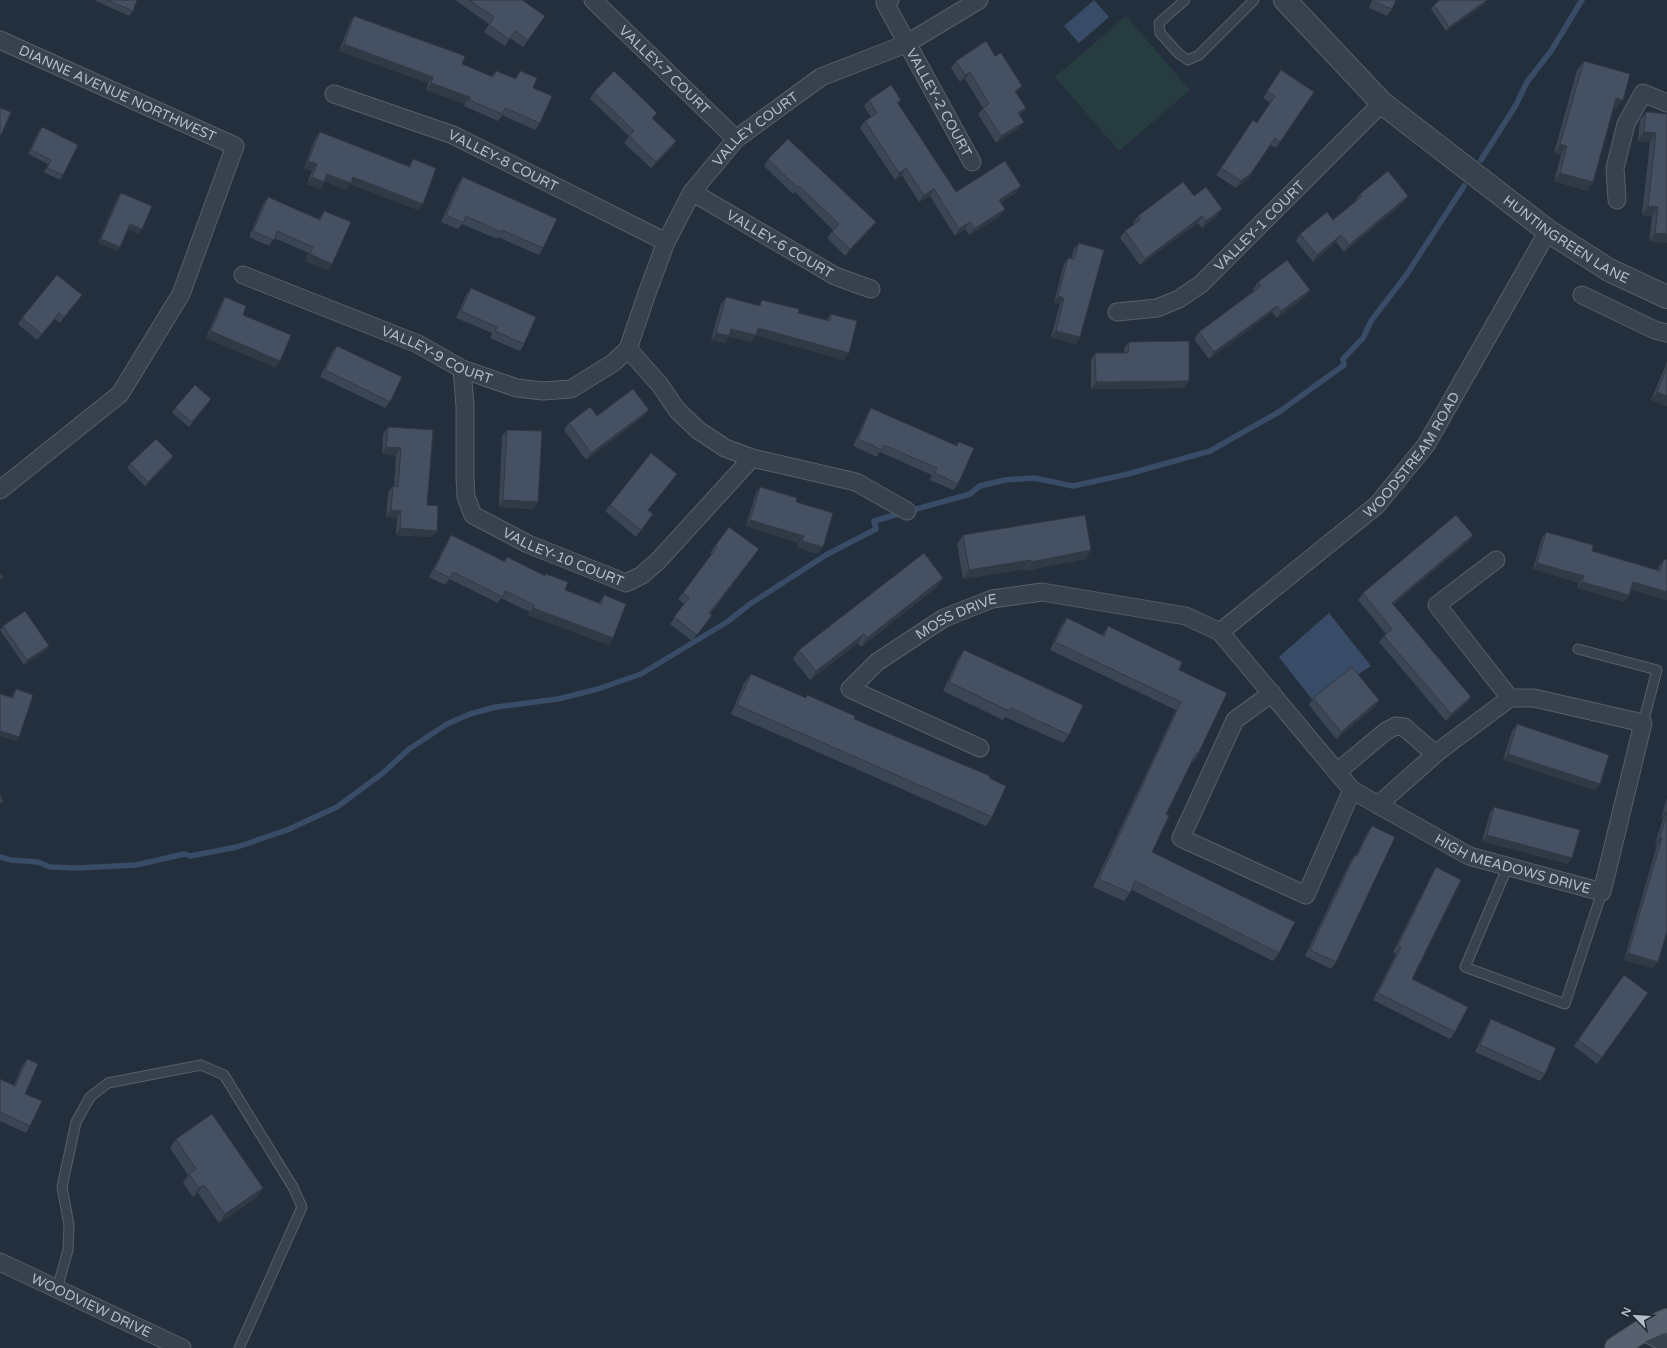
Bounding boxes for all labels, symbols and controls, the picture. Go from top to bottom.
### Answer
street label: VALLEY-7 COURT [615,22,714,118]
street label: DIANNE AVENUE NORTHWEST [16,42,219,146]
street label: VALLEY-2 COURT [902,45,976,160]
street label: VALLEY COURT [709,88,802,170]
street label: VALLEY-8 COURT [445,126,561,196]
street label: VALLEY-1 COURT [1211,177,1309,275]
street label: HUNTINGREEN LANE [1500,192,1632,287]
street label: VALLEY-6 COURT [723,206,836,282]
street label: VALLEY-9 COURT [379,322,495,388]
street label: WOODSTREAM ROAD [1360,389,1464,522]
street label: VALLEY-10 COURT [500,524,626,590]
street label: MOSS DRIVE [912,590,998,643]
street label: HIGH MEADOWS DRIVE [1432,830,1593,898]
street label: WOODVIEW DRIVE [28,1270,154,1341]
north arrow [1615,1296,1655,1336]
text: N [1619,1305,1634,1319]

